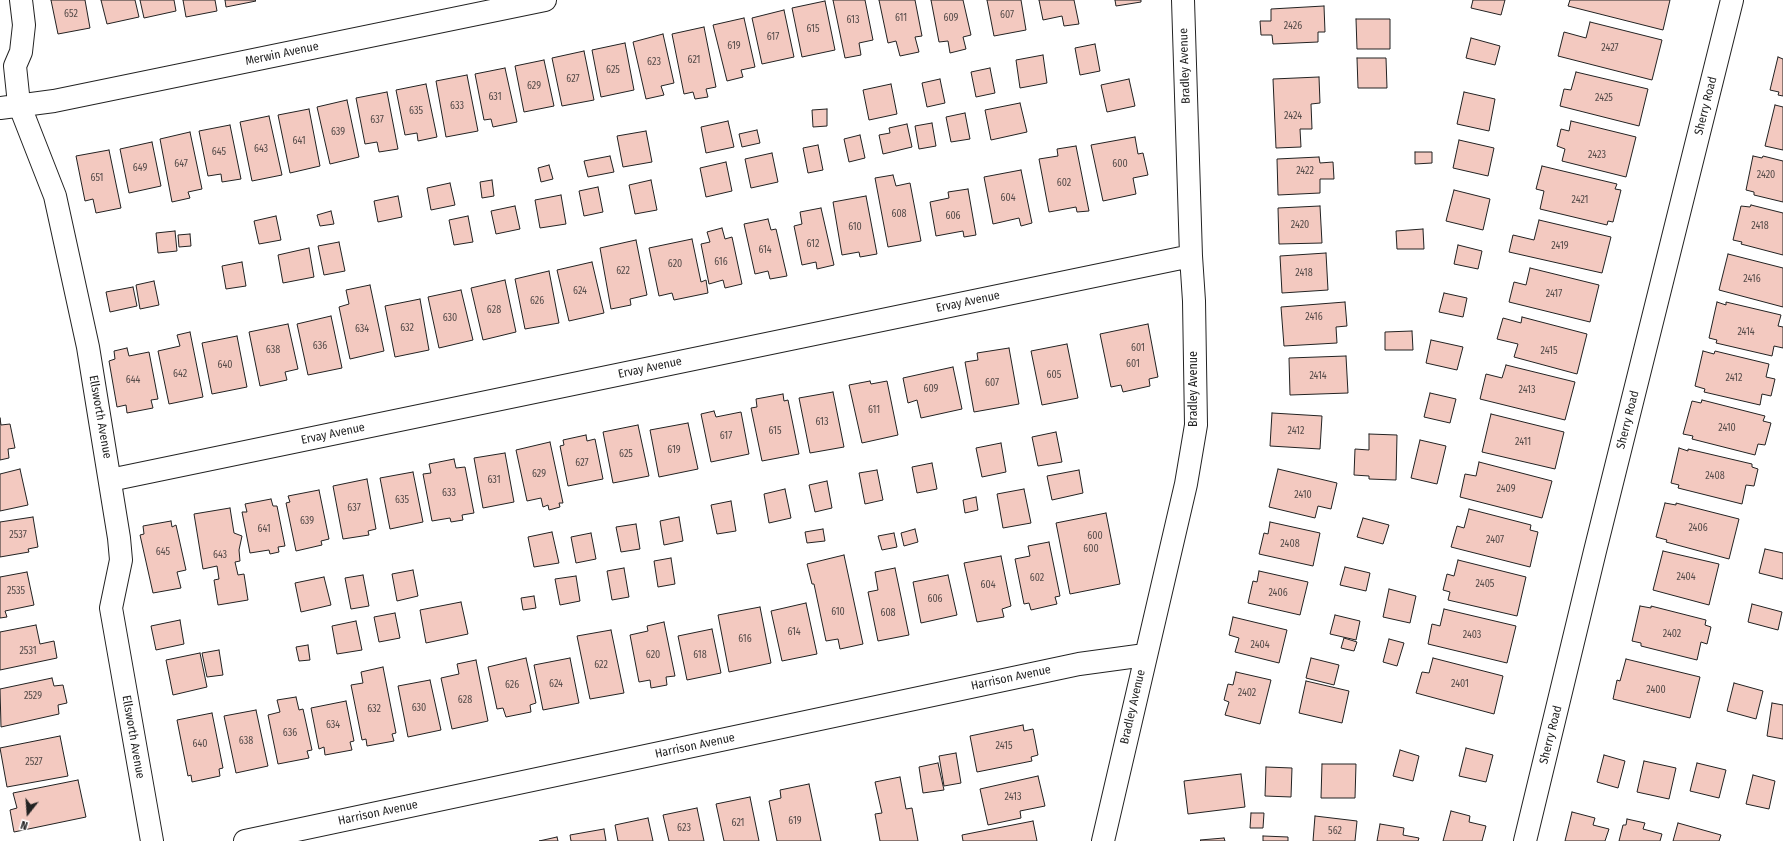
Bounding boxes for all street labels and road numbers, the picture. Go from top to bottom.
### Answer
street label: Bradley Avenue [1176,28,1194,104]
street label: Merwin Avenue [244,39,320,69]
street label: Sherry Road [1692,75,1720,137]
street label: Ervay Avenue [935,288,1001,316]
street label: Bradley Avenue [1187,351,1201,427]
street label: Ervay Avenue [617,354,683,382]
street label: Ellsworth Avenue [86,374,114,460]
street label: Sherry Road [1614,389,1642,451]
street label: Ervay Avenue [300,420,366,448]
street label: Harrison Avenue [970,663,1052,693]
street label: Bradley Avenue [1117,668,1149,746]
street label: Ellsworth Avenue [119,694,147,780]
street label: Sherry Road [1537,704,1565,766]
street label: Harrison Avenue [654,731,736,761]
street label: Harrison Avenue [337,798,419,828]

